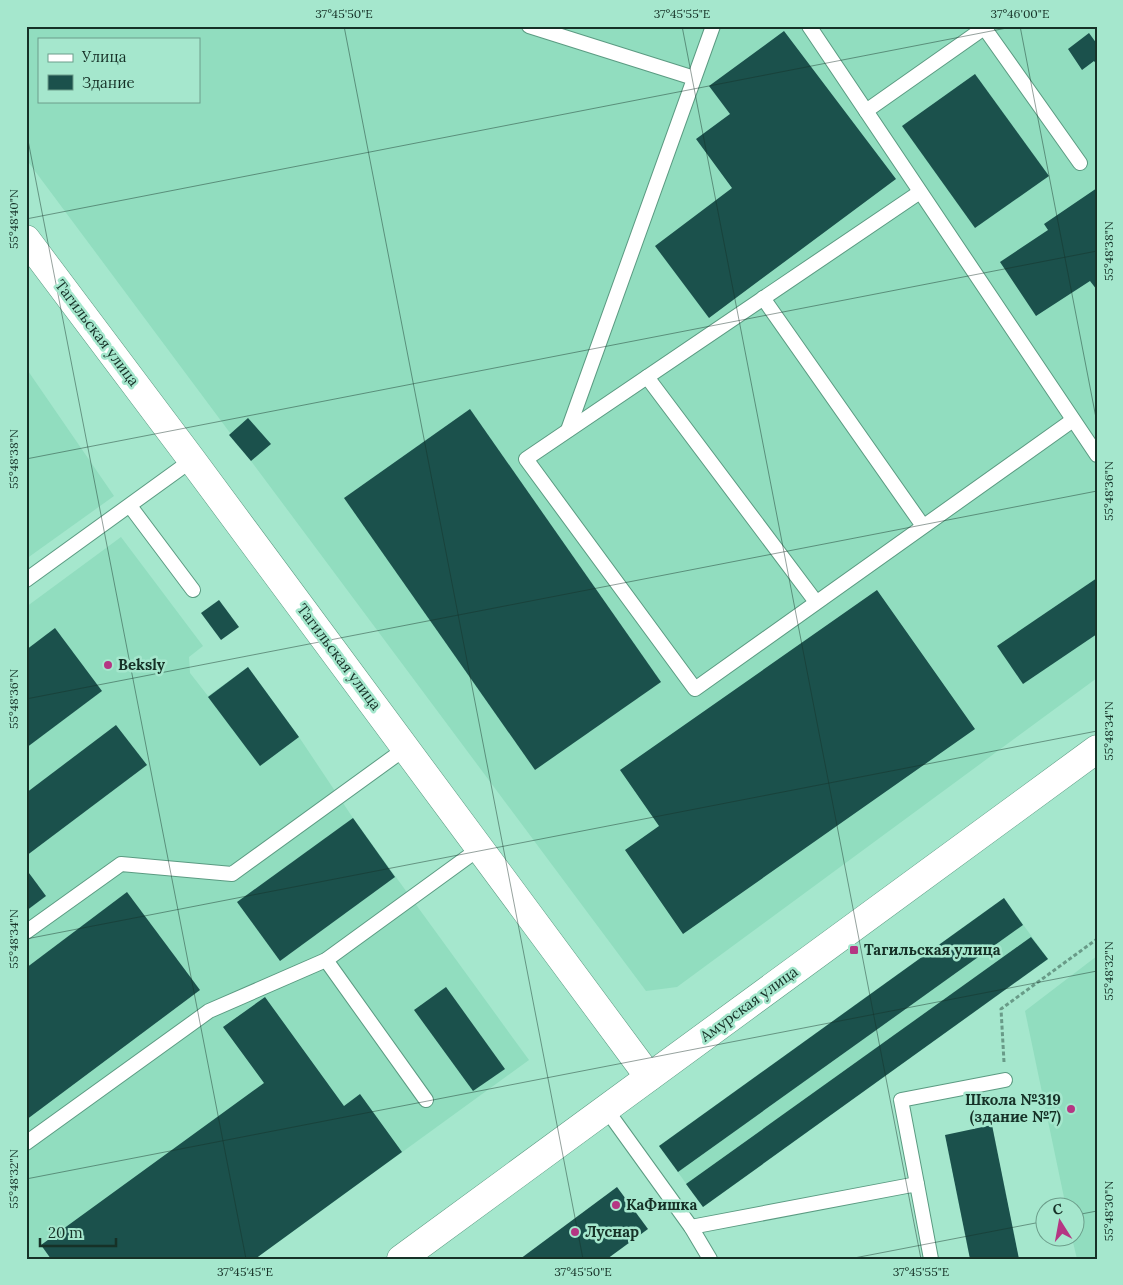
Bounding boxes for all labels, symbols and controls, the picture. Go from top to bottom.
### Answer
text: 37°45'50"E [315,6,373,21]
text: 37°45'55"E [654,6,710,21]
text: 37°46'00"E [991,6,1049,21]
legend [38,38,200,102]
text: Улица [81,47,127,66]
text: Здание [82,73,135,92]
text: 55°48'40"N [6,189,21,249]
text: 55°48'38"N [1101,221,1116,281]
street label: Тагильская улица [51,276,144,390]
text: 55°48'38"N [6,429,21,489]
text: 55°48'36"N [1101,461,1116,521]
street label: Тагильская улица [293,600,386,714]
place label: Beksly [118,655,166,674]
marker: Beksly [102,659,114,671]
text: 55°48'36"N [6,669,21,729]
text: 55°48'34"N [1101,701,1116,761]
text: 55°48'34"N [6,909,21,969]
place label: Тагильская улица [864,940,1001,959]
text: 55°48'32"N [1101,941,1116,1001]
marker: Тагильская улица [848,944,860,956]
street label: Амурская улица [695,962,802,1046]
place label: Школа №319 (здание №7) [965,1090,1062,1127]
marker: Школа №319 (здание №7) [1065,1103,1077,1115]
text: 55°48'32"N [6,1149,21,1209]
text: 55°48'30"N [1101,1181,1116,1241]
place label: КаФишка [626,1195,697,1214]
north arrow [1036,1198,1086,1248]
marker: КаФишка [610,1199,622,1211]
text: С [1051,1199,1064,1219]
scale bar [40,1215,116,1247]
place label: Луснар [585,1222,639,1241]
text: 20 m [48,1223,83,1242]
marker: Луснар [569,1226,581,1238]
text: 37°45'45"E [217,1264,273,1279]
text: 37°45'50"E [554,1264,612,1279]
text: 37°45'55"E [893,1264,949,1279]

